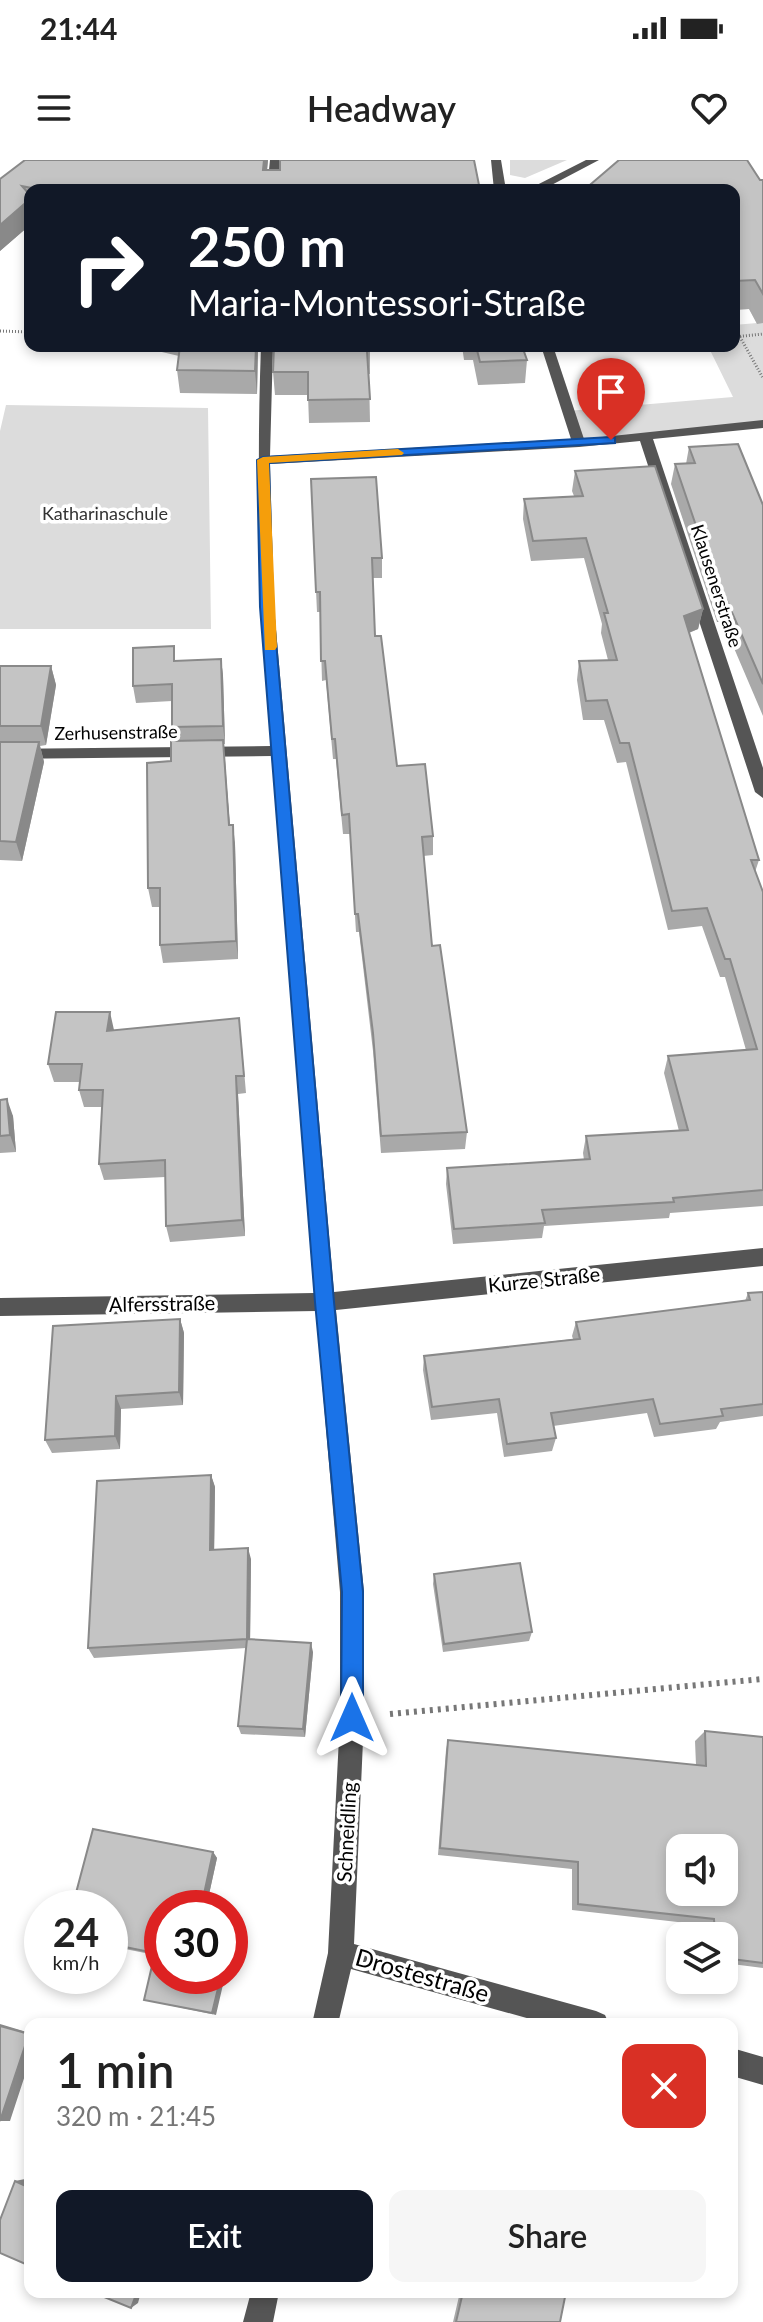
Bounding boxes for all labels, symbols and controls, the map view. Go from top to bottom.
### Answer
text: 21:44 [40,10,117,46]
icon: menu [32,86,76,130]
text: Headway [307,86,456,130]
icon: heart [687,86,731,130]
text: 250 m [188,212,346,279]
icon: right [56,216,160,320]
text: Maria-Montessori-Straße [188,280,586,324]
pin [577,358,645,440]
icon: arrive [589,370,633,414]
park label: Katharinaschule [42,502,168,524]
street label: Klausenerstraße [687,521,747,650]
street label: Zerhusenstraße [54,720,178,744]
street label: Kurze Straße [487,1261,601,1297]
street label: Alfersstraße [109,1290,215,1316]
position arrow [310,1676,394,1760]
street label: Schneidling [331,1781,361,1883]
map controls [666,1834,738,1994]
button: sound [666,1834,738,1906]
speed limit sign: 30 [144,1890,248,1994]
text: 24 [53,1908,99,1956]
button: layers [666,1922,738,1994]
street label: Drostestraße [352,1942,493,2007]
text: km/h [53,1950,99,1974]
text: 1 min [56,2041,174,2098]
button: close [622,2044,706,2128]
text: 320 m · 21:45 [56,2100,216,2132]
button: Exit [56,2190,373,2282]
button: Share [389,2190,706,2282]

